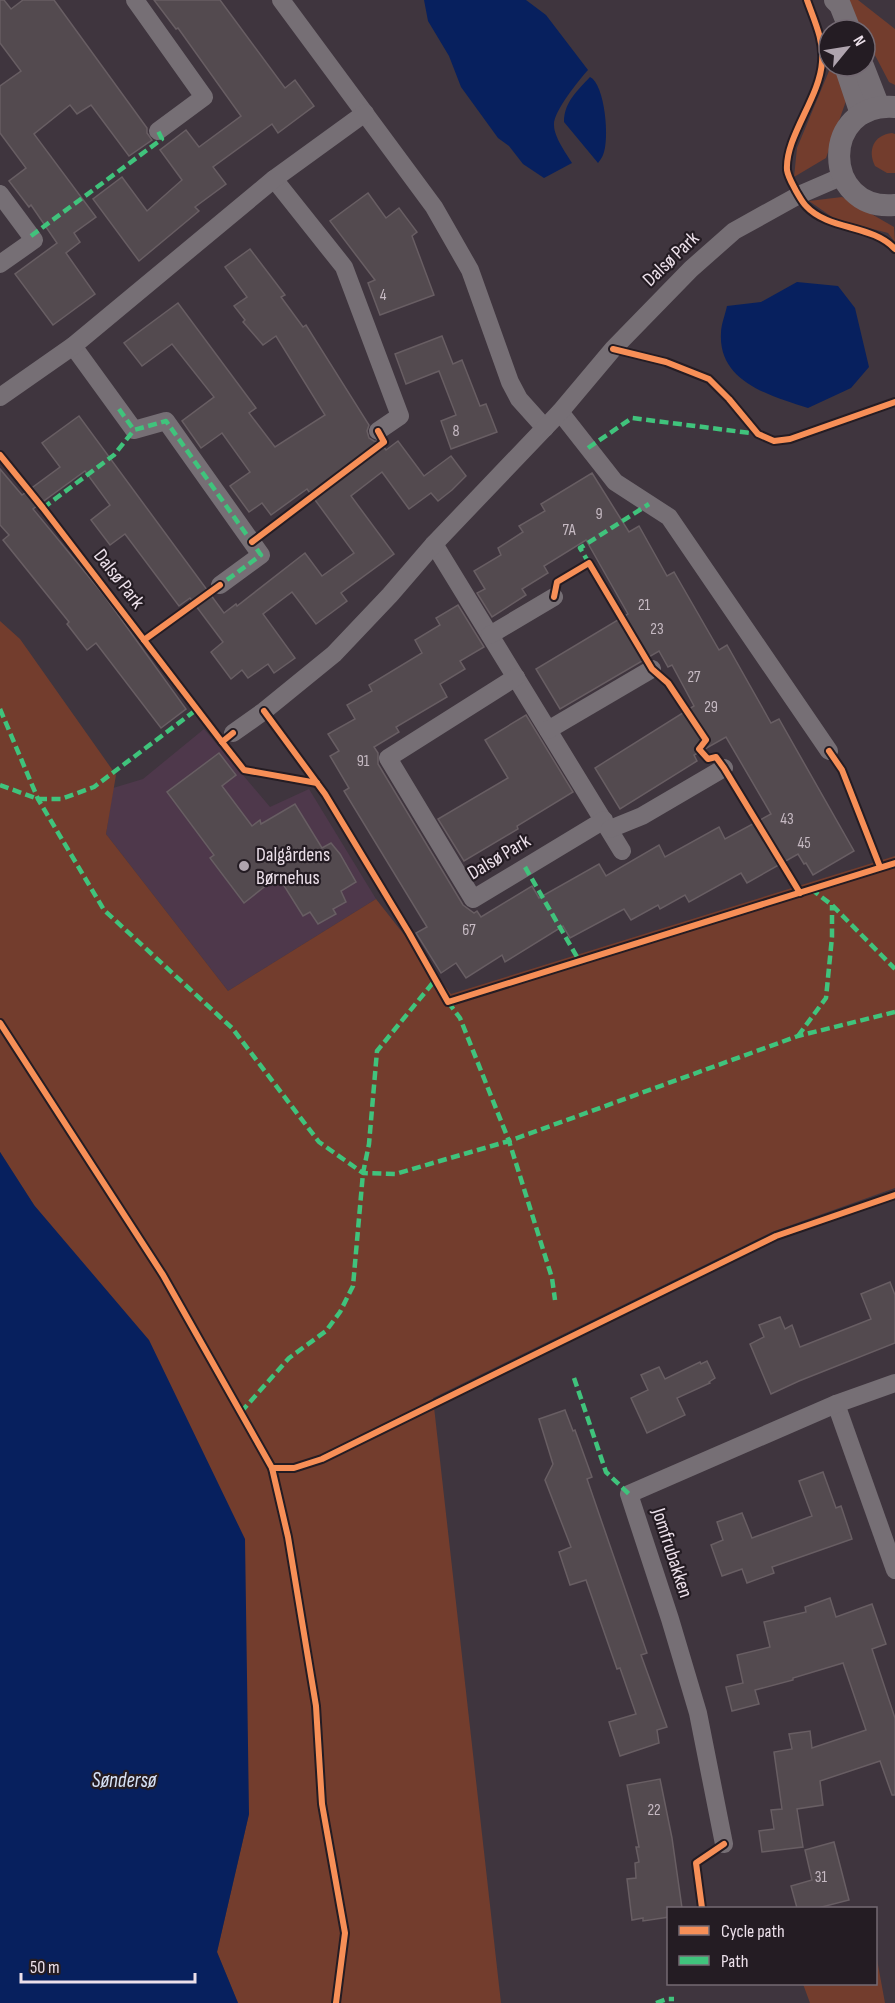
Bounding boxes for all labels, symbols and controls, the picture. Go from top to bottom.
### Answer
north arrow [817,18,877,78]
text: N [848,33,869,50]
street label: Dalsø Park [638,226,704,292]
house number: 4 [380,286,387,305]
house number: 8 [452,422,460,441]
house number: 9 [595,505,603,524]
house number: 7A [563,521,576,540]
street label: Dalsø Park [88,544,150,614]
house number: 21 [638,596,651,615]
house number: 23 [650,620,664,639]
house number: 27 [687,668,701,687]
house number: 29 [704,698,718,717]
house number: 91 [357,752,370,771]
house number: 43 [780,810,794,829]
street label: Dalsø Park [463,829,535,885]
house number: 45 [797,834,811,853]
place label: Dalgårdens Børnehus [256,843,330,890]
marker: Dalgårdens Børnehus [237,859,251,873]
house number: 67 [462,921,476,940]
street label: Jomfrubakken [646,1504,698,1601]
water label: Søndersø [92,1768,158,1793]
house number: 22 [647,1801,661,1820]
house number: 31 [815,1868,828,1887]
legend [667,1907,877,1985]
text: Cycle path [721,1921,785,1942]
scale bar [21,1946,195,1984]
text: Path [721,1951,749,1972]
text: 50 m [30,1957,60,1978]

